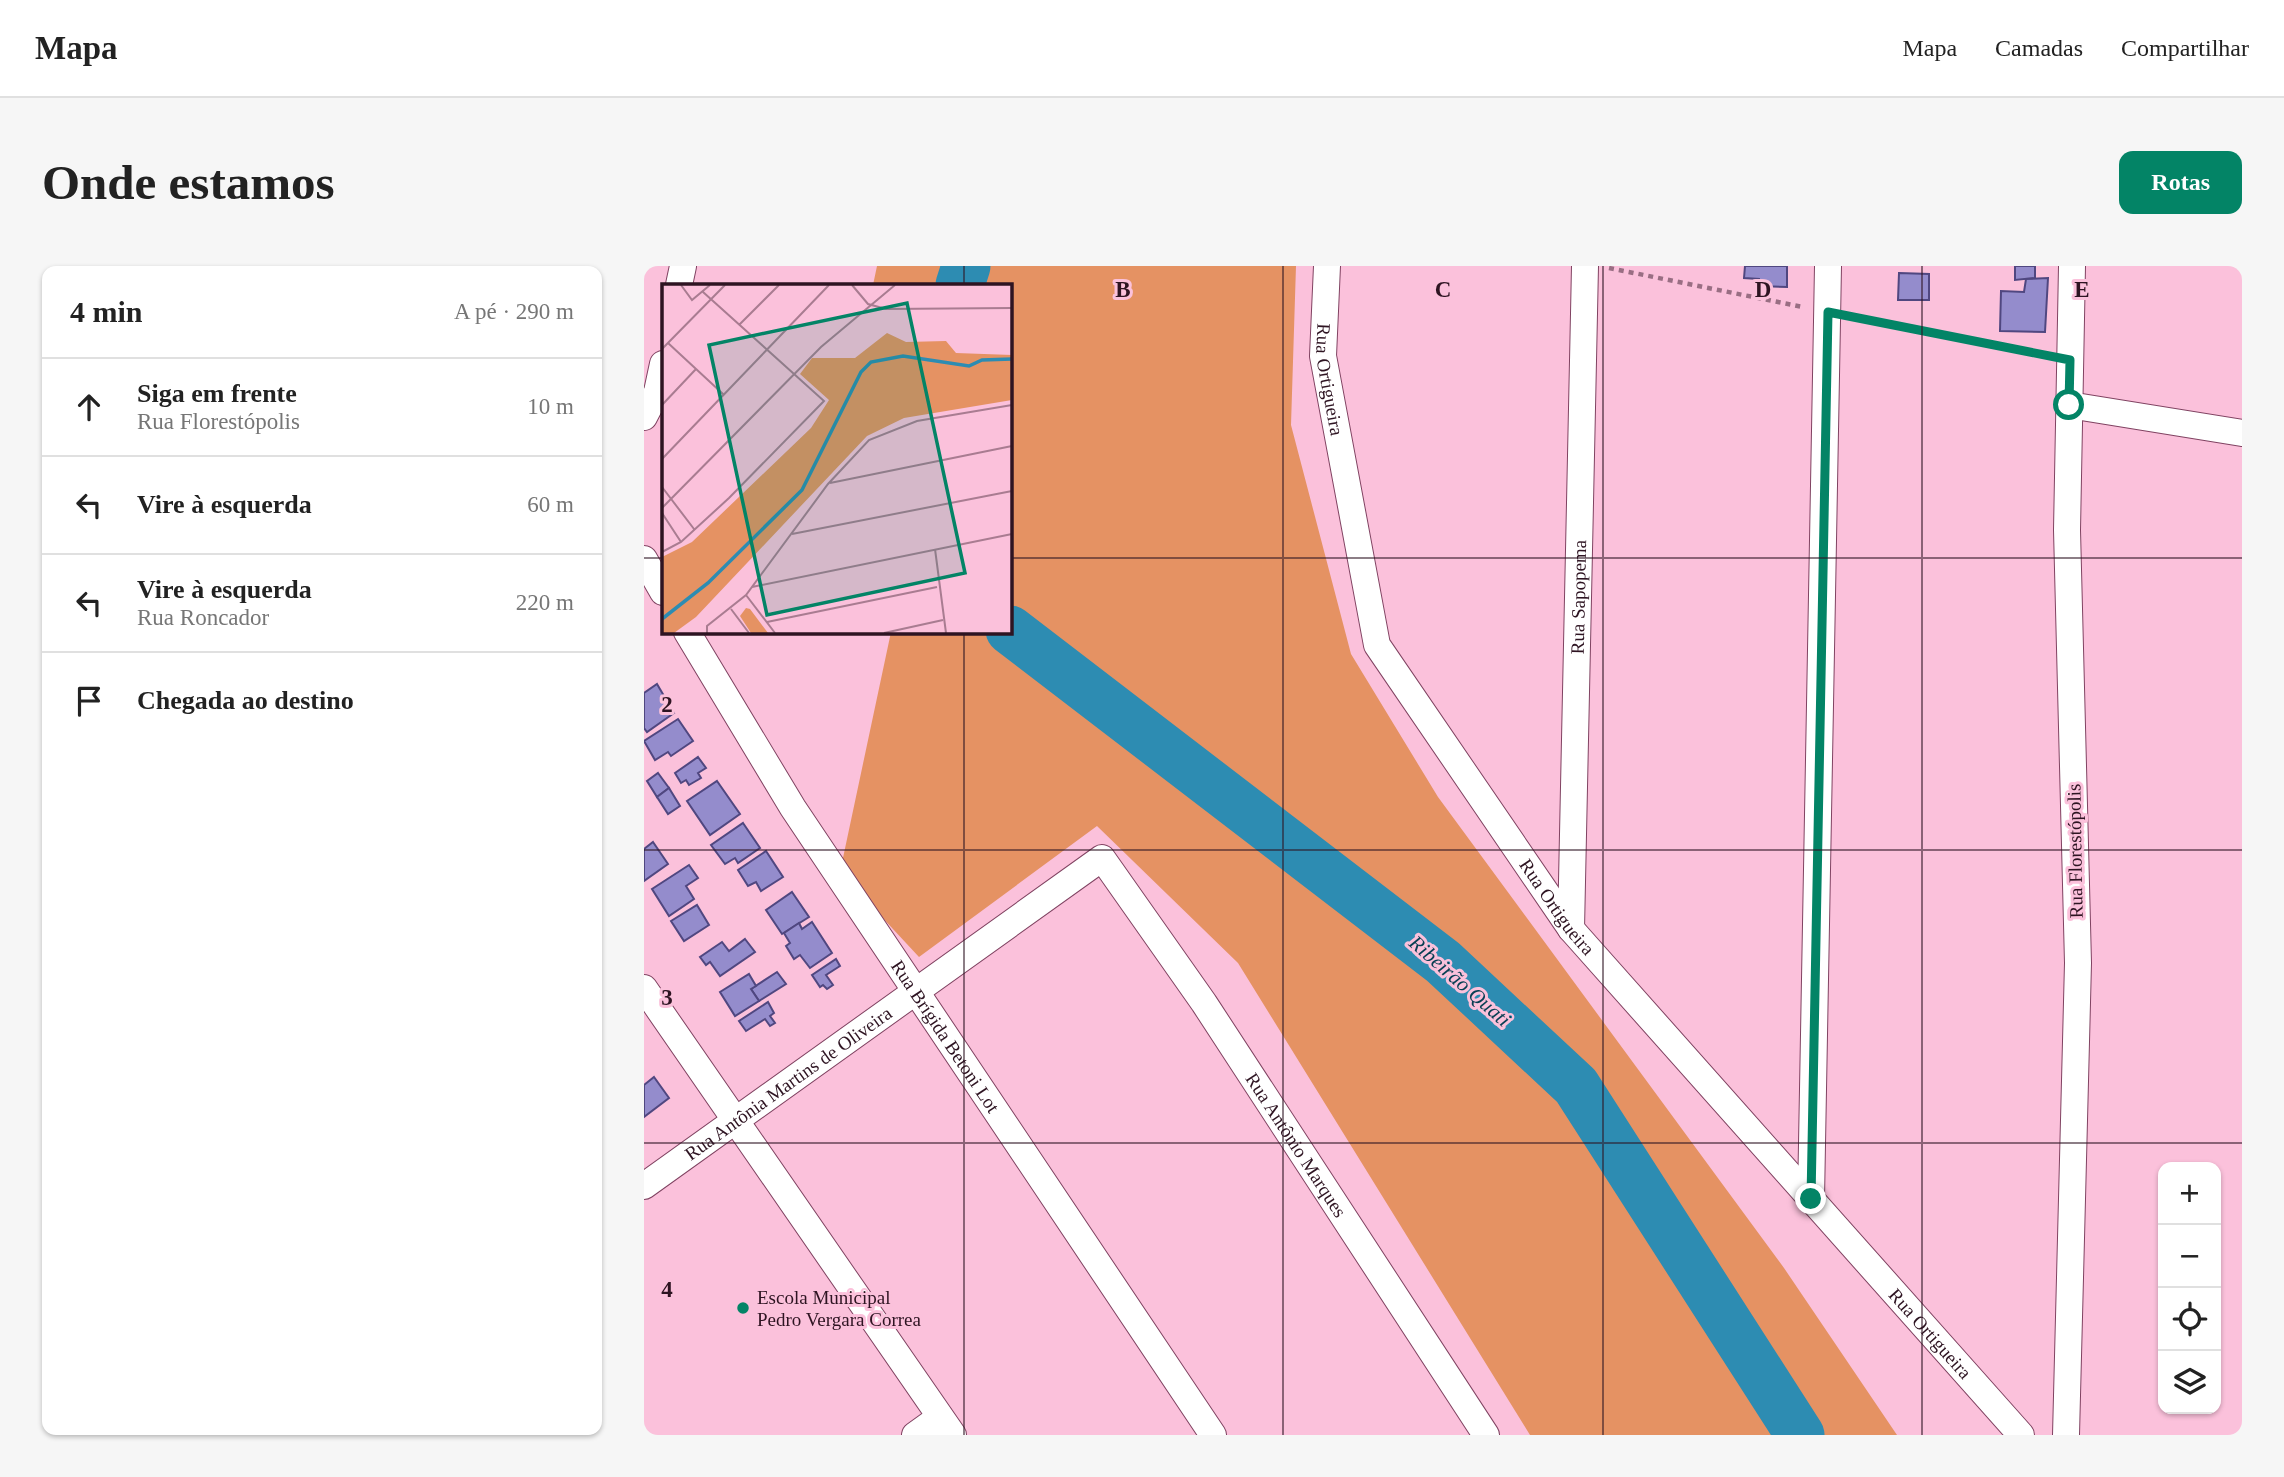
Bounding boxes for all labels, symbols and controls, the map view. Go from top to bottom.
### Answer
text: Mapa [35,30,118,66]
text: Mapa [1902,35,1957,61]
text: Camadas [1995,35,2083,61]
text: Compartilhar [2121,35,2249,61]
button: Rotas [2119,151,2242,214]
text: Onde estamos [42,155,335,210]
text: B [1115,277,1131,302]
text: C [1435,277,1451,302]
text: D [1755,277,1771,302]
text: E [2074,277,2090,302]
inset map [662,284,1012,634]
text: 4 min [70,295,143,328]
text: A pé · 290 m [454,299,574,324]
street label: Rua Ortigueira [1312,323,1348,438]
text: Siga em frente [137,379,297,408]
icon: ahead [70,388,108,426]
route start [2053,389,2084,420]
text: 10 m [527,394,574,419]
text: Rua Florestópolis [137,409,300,434]
icon: left [70,486,108,524]
text: Vire à esquerda [137,490,312,519]
text: 60 m [527,492,574,517]
street label: Rua Sapopema [1566,539,1590,655]
text: Vire à esquerda [137,575,312,604]
icon: left [70,584,108,622]
text: 220 m [516,590,574,615]
text: Rua Roncador [137,605,269,630]
icon: arrive [70,682,108,720]
text: Chegada ao destino [137,686,354,715]
text: 2 [661,692,673,717]
street label: Rua Florestópolis [2063,784,2087,918]
street label: Rua Ortigueira [1516,855,1600,959]
water label: Ribeirão Quati [1404,930,1516,1032]
street label: Rua Brígida Betoni Lot [887,956,1005,1117]
text: 3 [661,985,673,1010]
street label: Rua Antônia Martins de Oliveira [680,1002,896,1164]
street label: Rua Antônio Marques [1242,1069,1351,1221]
map controls [2158,1162,2221,1414]
button: + [2158,1162,2221,1225]
route end [1795,1183,1826,1214]
button: − [2158,1225,2221,1288]
text: 4 [661,1277,673,1302]
street label: Rua Ortigueira [1885,1284,1976,1383]
place label: Escola Municipal Pedro Vergara Correa [757,1287,921,1330]
button: locate [2158,1288,2221,1351]
marker: Escola Municipal Pedro Vergara Correa [735,1300,751,1316]
button: layers [2158,1351,2221,1414]

